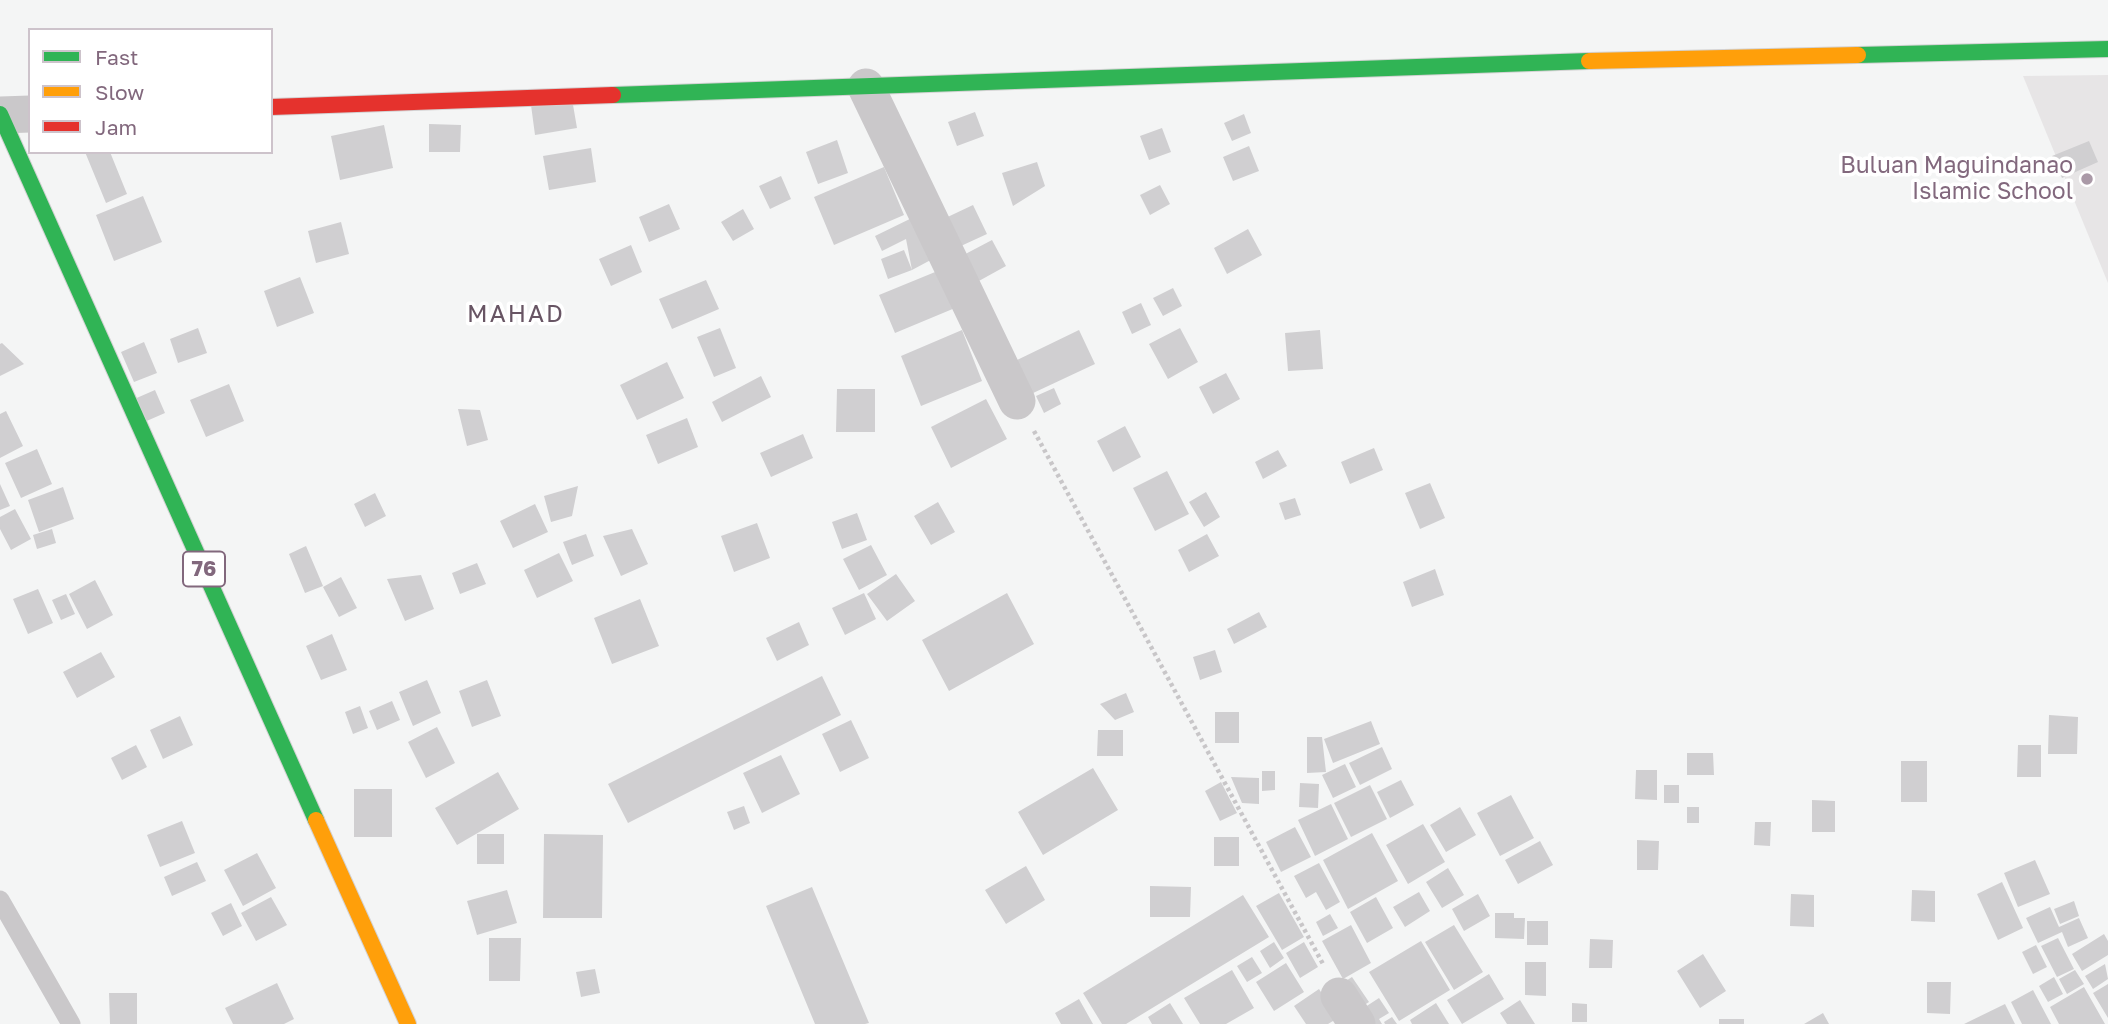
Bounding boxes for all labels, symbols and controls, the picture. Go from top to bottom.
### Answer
legend [28,28,273,154]
text: Fast [95,44,138,70]
text: Slow [95,79,144,105]
text: Jam [95,114,137,140]
place label: Buluan Maguindanao Islamic School [1840,152,2073,206]
marker: Buluan Maguindanao Islamic School [2079,171,2095,187]
district label: MAHAD [468,300,564,328]
road number: 76 [183,552,225,586]

